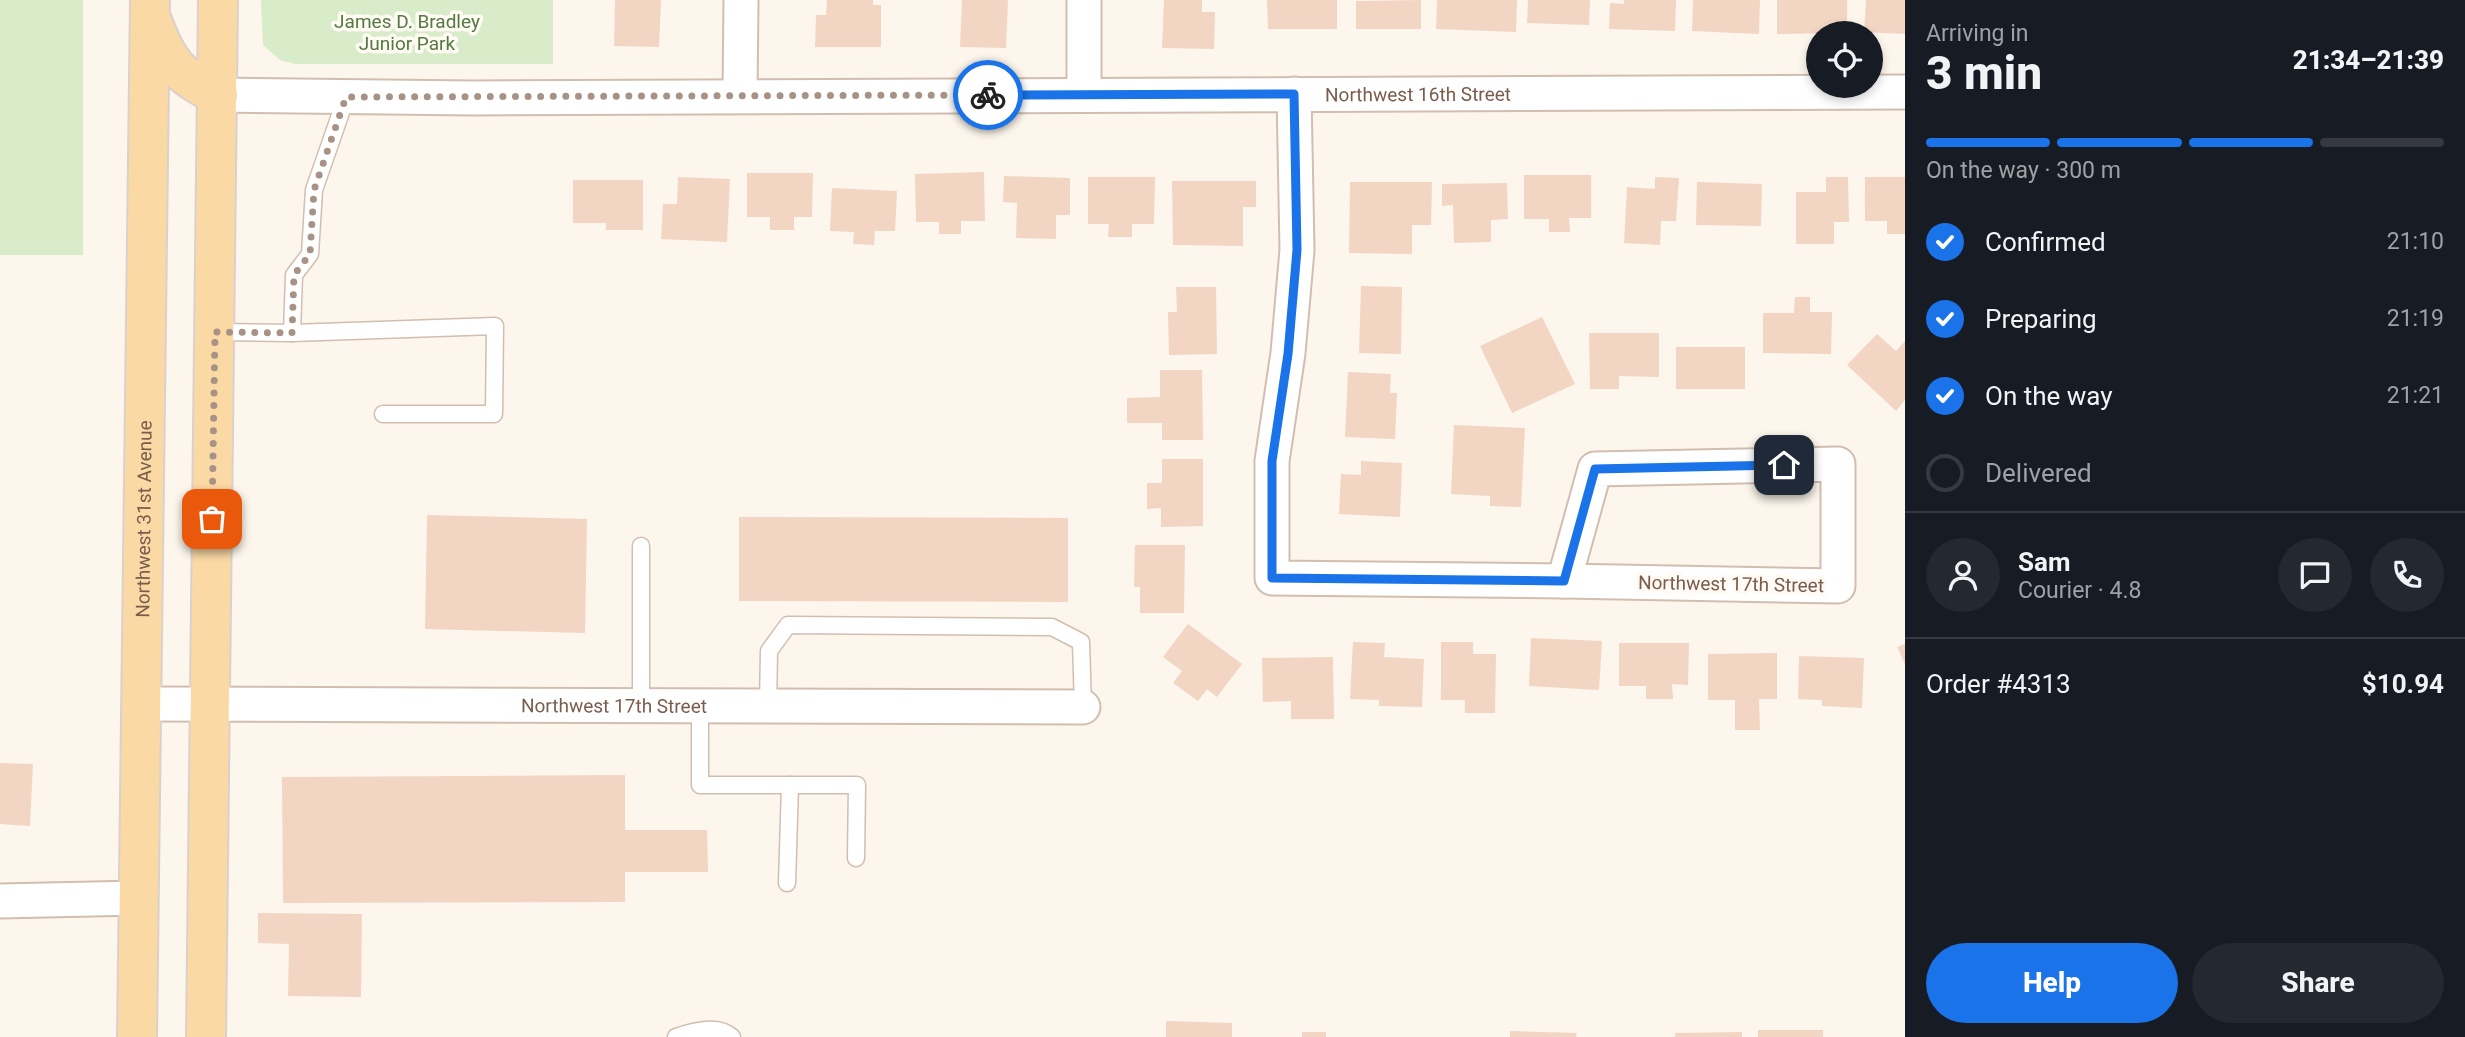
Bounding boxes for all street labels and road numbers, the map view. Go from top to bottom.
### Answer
street label: Northwest 16th Street [1325,82,1511,106]
street label: Northwest 31st Avenue [131,420,156,618]
street label: Northwest 17th Street [1638,571,1824,597]
street label: Northwest 17th Street [521,694,707,717]

